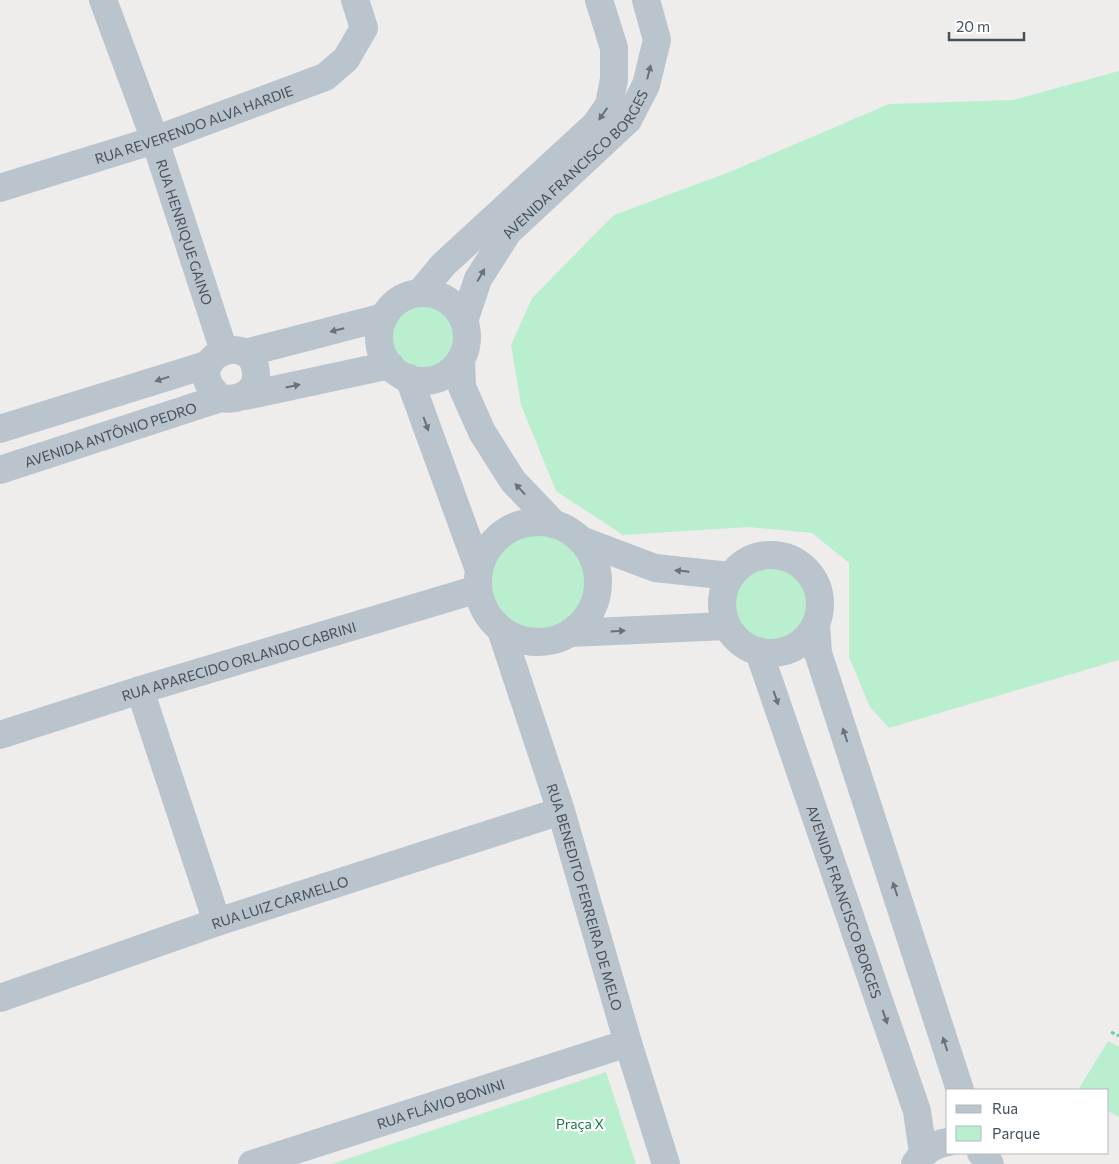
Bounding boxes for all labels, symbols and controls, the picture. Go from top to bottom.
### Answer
scale bar [949,10,1024,42]
text: 20 m [956,17,990,35]
one-way arrow [645,65,653,80]
street label: RUA REVERENDO ALVA HARDIE [92,81,295,167]
street label: AVENIDA FRANCISCO BORGES [498,87,651,241]
one-way arrow [598,107,608,121]
street label: RUA HENRIQUE GAINO [153,157,217,307]
one-way arrow [477,269,486,282]
one-way arrow [329,326,344,334]
one-way arrow [155,375,170,383]
one-way arrow [285,382,300,390]
street label: AVENIDA ANTÔNIO PEDRO [22,398,199,470]
one-way arrow [422,417,430,432]
one-way arrow [514,483,526,495]
one-way arrow [674,567,690,575]
street label: RUA APARECIDO ORLANDO CABRINI [119,617,358,704]
one-way arrow [611,627,627,635]
one-way arrow [773,690,780,705]
one-way arrow [841,727,848,742]
street label: RUA BENEDITO FERREIRA DE MELO [544,781,627,1012]
street label: AVENIDA FRANCISCO BORGES [804,803,886,1000]
street label: RUA LUIZ CARMELLO [209,872,351,932]
one-way arrow [891,882,898,897]
one-way arrow [881,1010,889,1025]
one-way arrow [941,1036,949,1051]
street label: RUA FLÁVIO BONINI [375,1075,506,1132]
legend [946,1089,1109,1154]
text: Rua [992,1099,1018,1117]
park label: Praça X [556,1115,604,1132]
text: Parque [992,1124,1040,1142]

